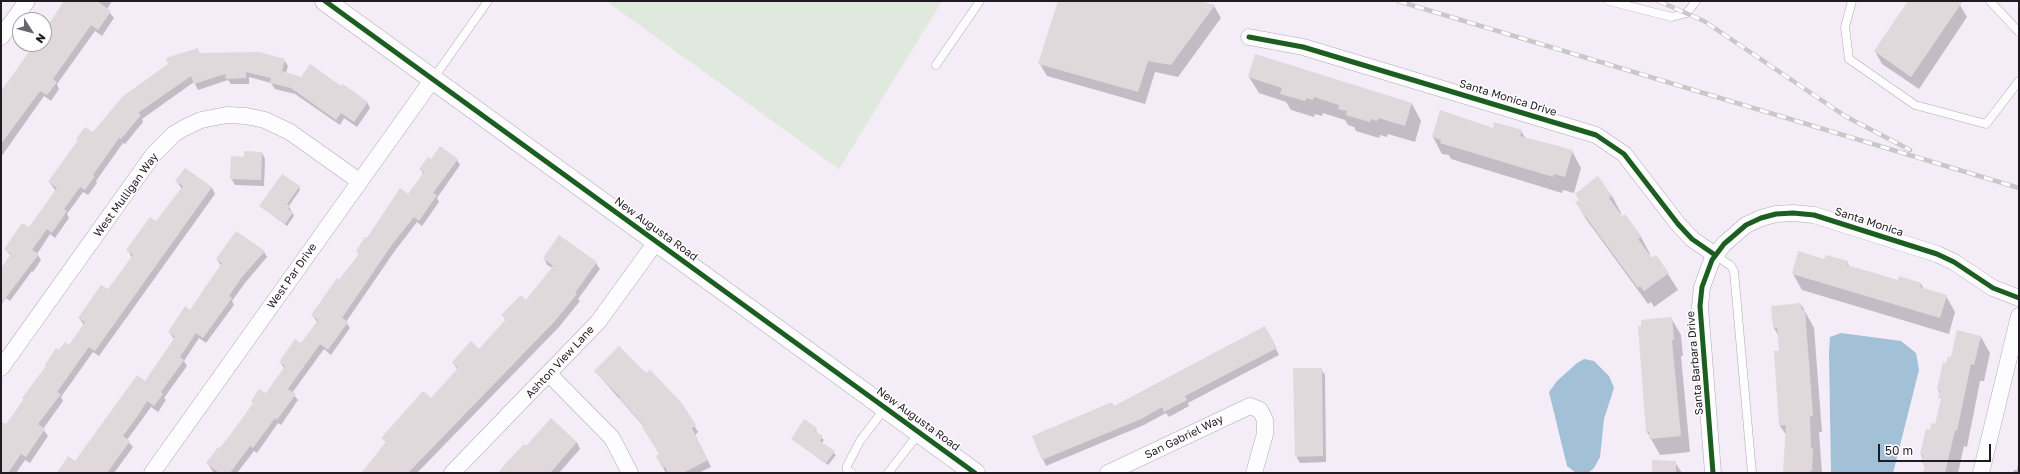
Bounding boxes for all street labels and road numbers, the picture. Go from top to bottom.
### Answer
street label: Santa Monica Drive [1458,77,1558,119]
street label: West Mulligan Way [91,151,161,239]
street label: New Augusta Road [612,194,700,264]
street label: Santa Monica [1833,205,1905,239]
street label: West Par Drive [264,241,320,311]
street label: Santa Barbara Drive [1684,310,1706,416]
street label: Ashton View Lane [523,323,597,401]
street label: New Augusta Road [874,384,962,454]
street label: San Gabriel Way [1143,412,1225,462]

